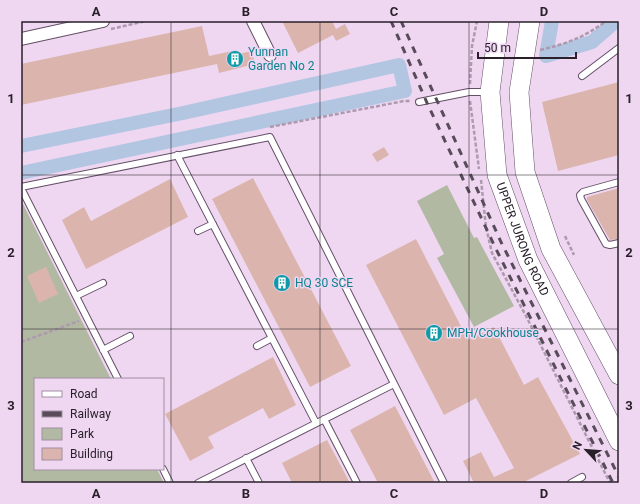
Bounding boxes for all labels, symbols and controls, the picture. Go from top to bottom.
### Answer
text: A [92,4,101,19]
text: B [242,4,250,19]
text: C [390,4,399,19]
text: D [540,4,548,19]
scale bar [478,34,576,60]
text: 50 m [484,41,511,55]
place label: Yunnan Garden No 2 [248,45,315,73]
building icon: Yunnan Garden No 2 [225,49,245,69]
text: 1 [7,91,15,106]
text: 1 [625,91,633,106]
street label: UPPER JURONG ROAD [493,181,552,298]
text: 2 [7,245,15,260]
text: 2 [625,245,633,260]
building icon: HQ 30 SCE [272,273,292,293]
place label: HQ 30 SCE [295,276,353,290]
building icon: MPH/Cookhouse [424,323,444,343]
place label: MPH/Cookhouse [447,326,539,340]
legend [34,378,164,470]
text: Road [70,387,98,401]
text: 3 [7,398,15,413]
text: 3 [625,398,633,413]
text: Railway [70,407,111,421]
text: Park [70,427,95,441]
north arrow [566,430,606,470]
text: N [570,439,585,452]
text: Building [70,447,113,461]
text: A [92,486,101,501]
text: B [242,486,250,501]
text: C [390,486,399,501]
text: D [540,486,548,501]

